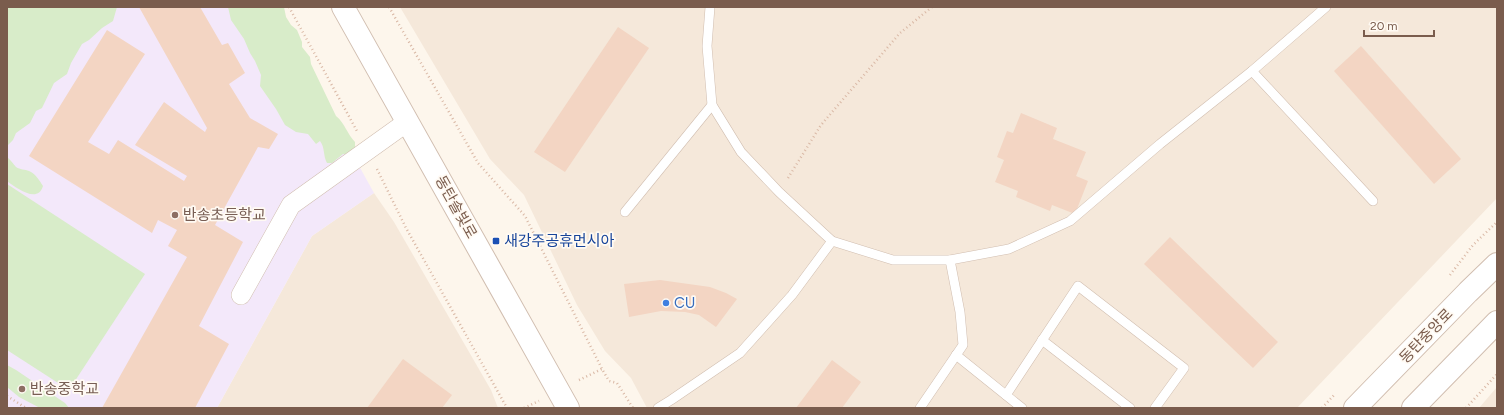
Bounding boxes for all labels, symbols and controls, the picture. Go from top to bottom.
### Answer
scale bar [1364,12,1434,38]
text: 20 m [1370,19,1398,33]
street label: 동탄솔빛로 [431,172,481,242]
place label: 반송초등학교 [183,206,266,224]
marker: 반송초등학교 [170,210,180,220]
place label: 새강주공휴먼시아 [504,232,615,250]
marker: 새강주공휴먼시아 [491,236,501,246]
place label: CU [674,294,695,312]
marker: CU [661,298,671,308]
street label: 동탄중앙로 [1396,305,1456,367]
place label: 반송중학교 [30,380,99,398]
marker: 반송중학교 [17,384,27,394]

